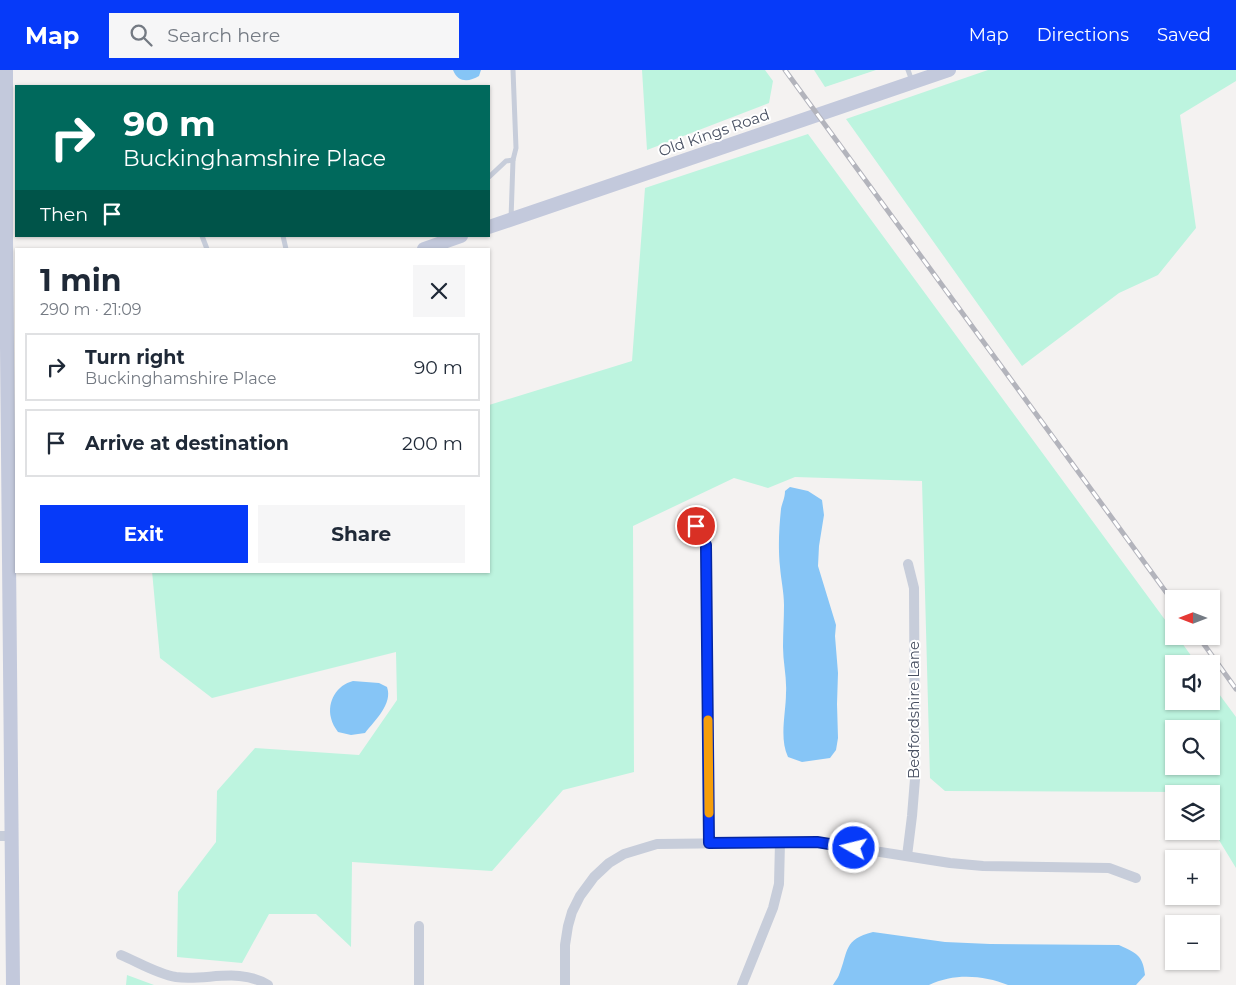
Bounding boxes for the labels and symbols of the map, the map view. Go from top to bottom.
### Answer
street label: Old Kings Road [656,105,772,160]
pin [675,505,717,547]
north arrow [1165,590,1220,645]
street label: Bedfordshire Lane [904,641,923,779]
position arrow [827,821,879,873]

